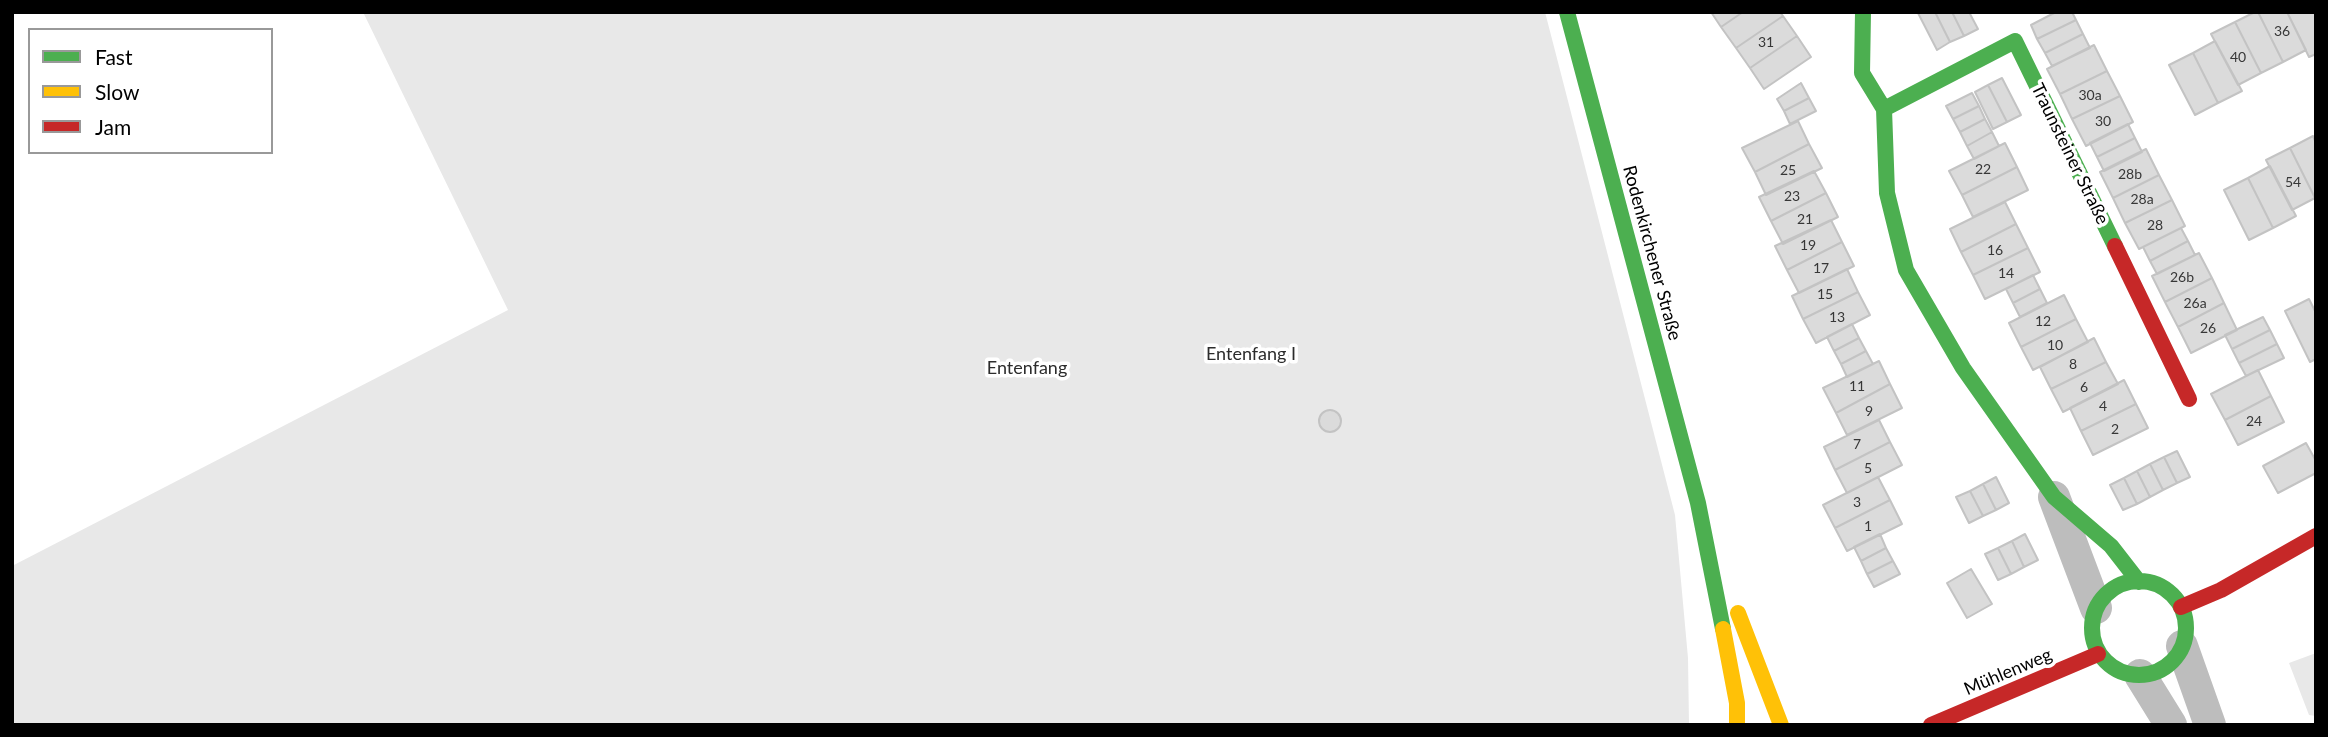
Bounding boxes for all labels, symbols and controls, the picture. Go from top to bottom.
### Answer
house number: 36 [2274,23,2290,39]
legend [28,28,273,154]
house number: 31 [1758,34,1774,50]
text: Fast [95,44,132,69]
house number: 40 [2230,49,2246,65]
text: Slow [95,79,139,104]
street label: Traunsteiner Straße [2027,80,2113,228]
house number: 30a [2078,87,2102,103]
house number: 30 [2095,113,2111,129]
text: Jam [95,114,131,139]
house number: 22 [1975,161,1991,177]
house number: 25 [1780,162,1796,178]
street label: Rodenkirchener Straße [1618,163,1686,343]
house number: 28b [2118,166,2142,182]
house number: 54 [2285,174,2301,190]
house number: 23 [1784,188,1800,204]
house number: 28a [2130,191,2154,207]
house number: 21 [1797,211,1813,227]
house number: 28 [2147,217,2163,233]
house number: 19 [1800,237,1816,253]
house number: 16 [1987,242,2003,258]
house number: 17 [1813,260,1829,276]
house number: 14 [1998,265,2014,281]
house number: 26b [2170,269,2194,285]
house number: 15 [1817,286,1833,302]
house number: 26a [2183,295,2207,311]
house number: 13 [1829,309,1845,325]
house number: 12 [2035,313,2051,329]
house number: 26 [2200,320,2216,336]
house number: 10 [2047,337,2063,353]
park label: Entenfang I [1206,343,1296,365]
house number: 8 [2069,356,2077,372]
park label: Entenfang [987,357,1067,379]
house number: 11 [1849,378,1865,394]
house number: 6 [2080,379,2088,395]
house number: 4 [2099,398,2107,414]
house number: 9 [1865,403,1873,419]
house number: 24 [2246,413,2262,429]
house number: 2 [2111,421,2119,437]
house number: 7 [1853,436,1861,452]
house number: 5 [1864,460,1872,476]
house number: 3 [1853,494,1861,510]
house number: 1 [1864,518,1872,534]
street label: Mühlenweg [1961,644,2055,700]

